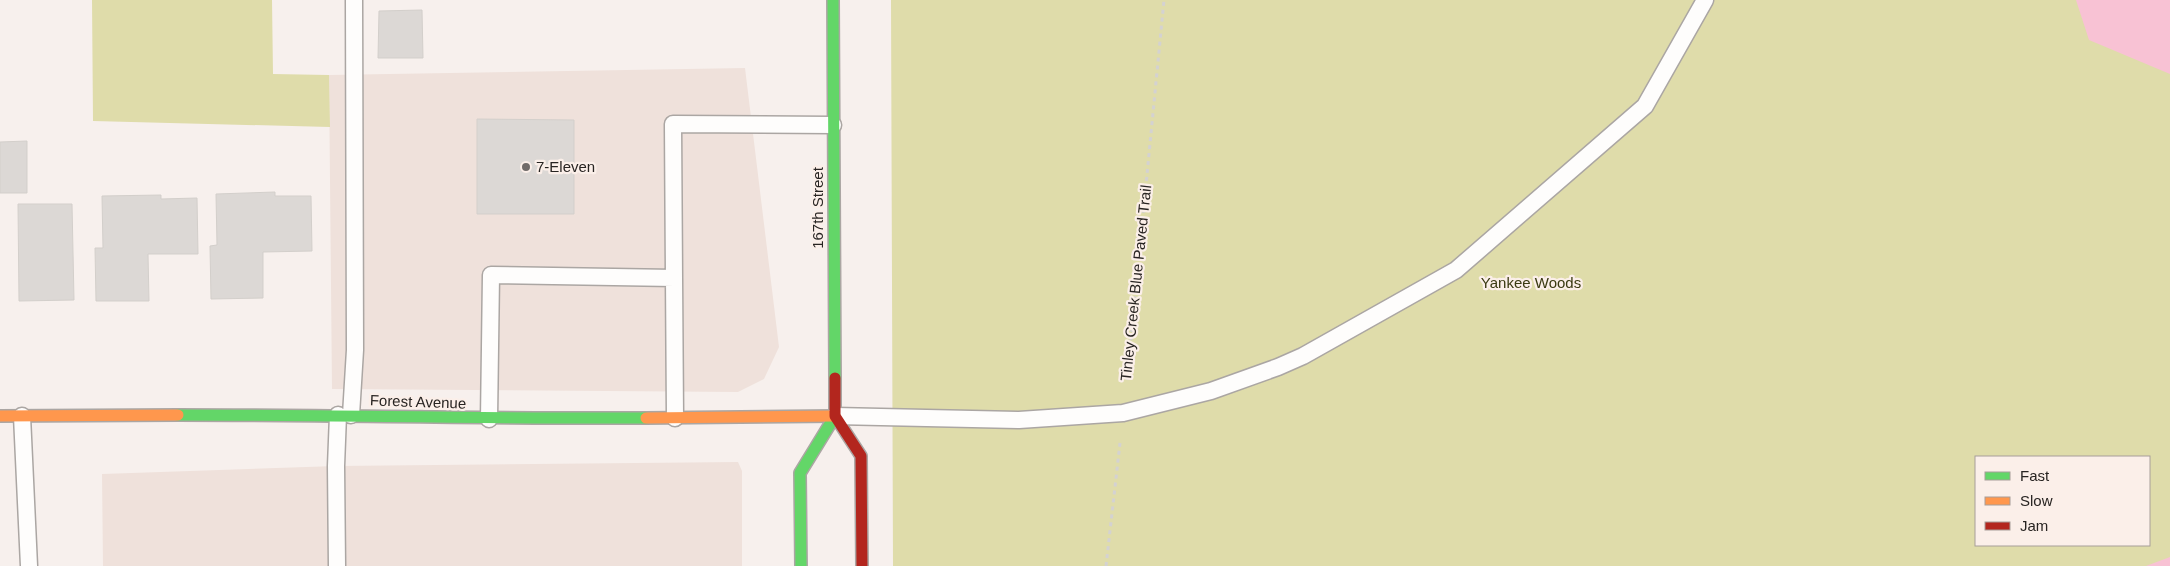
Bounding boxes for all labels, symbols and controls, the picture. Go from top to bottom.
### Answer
place label: 7-Eleven [536,158,595,175]
marker: 7-Eleven [520,161,532,173]
street label: 167th Street [809,166,826,249]
street label: Tinley Creek Blue Paved Trail [1117,184,1154,382]
park label: Yankee Woods [1481,274,1581,291]
street label: Forest Avenue [370,391,467,412]
legend [1975,456,2150,546]
text: Fast [2020,467,2050,484]
text: Slow [2020,492,2053,509]
text: Jam [2020,517,2048,534]

